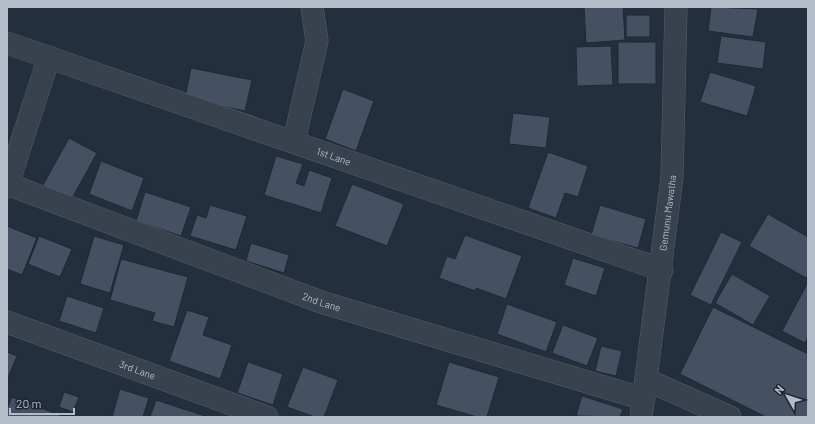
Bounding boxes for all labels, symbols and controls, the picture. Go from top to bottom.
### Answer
street label: 1st Lane [315,145,353,168]
street label: Gemunu Mawatha [657,174,678,251]
street label: 2nd Lane [301,290,342,314]
street label: 3rd Lane [118,358,157,382]
north arrow [767,376,807,416]
text: N [771,382,786,396]
scale bar [10,390,74,416]
text: 20 m [16,396,42,410]

